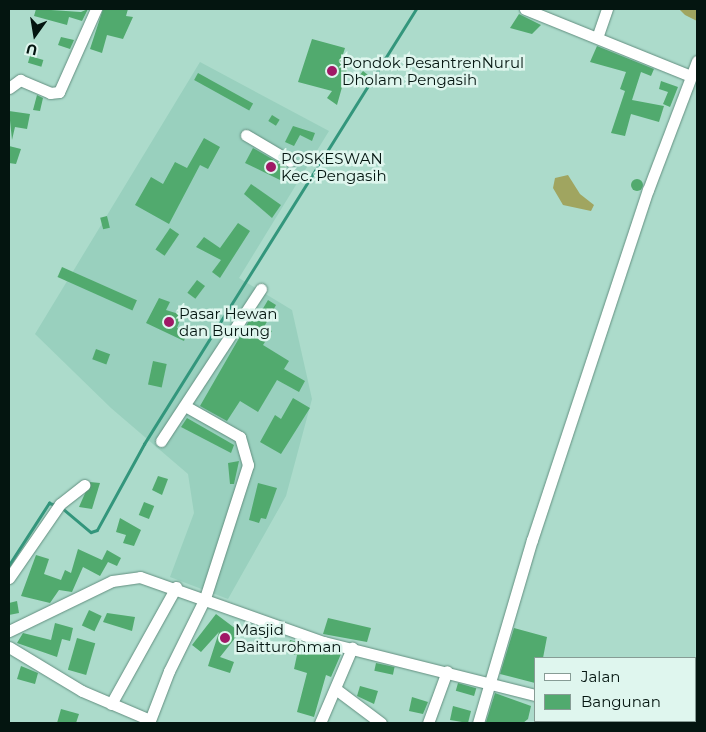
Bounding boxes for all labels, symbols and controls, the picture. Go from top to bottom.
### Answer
north arrow [10,10,60,60]
text: U [24,40,39,60]
place label: Pondok PesantrenNurul Dholam Pengasih [342,53,524,88]
marker: Pondok PesantrenNurul Dholam Pengasih [326,65,338,77]
place label: POSKESWAN Kec. Pengasih [281,149,387,184]
marker: POSKESWAN Kec. Pengasih [265,161,277,173]
place label: Pasar Hewan dan Burung [179,304,277,339]
marker: Pasar Hewan dan Burung [163,316,175,328]
place label: Masjid Baitturohman [235,620,341,655]
marker: Masjid Baitturohman [219,632,231,644]
legend [534,657,696,722]
text: Jalan [581,667,620,686]
text: Bangunan [581,692,661,711]

